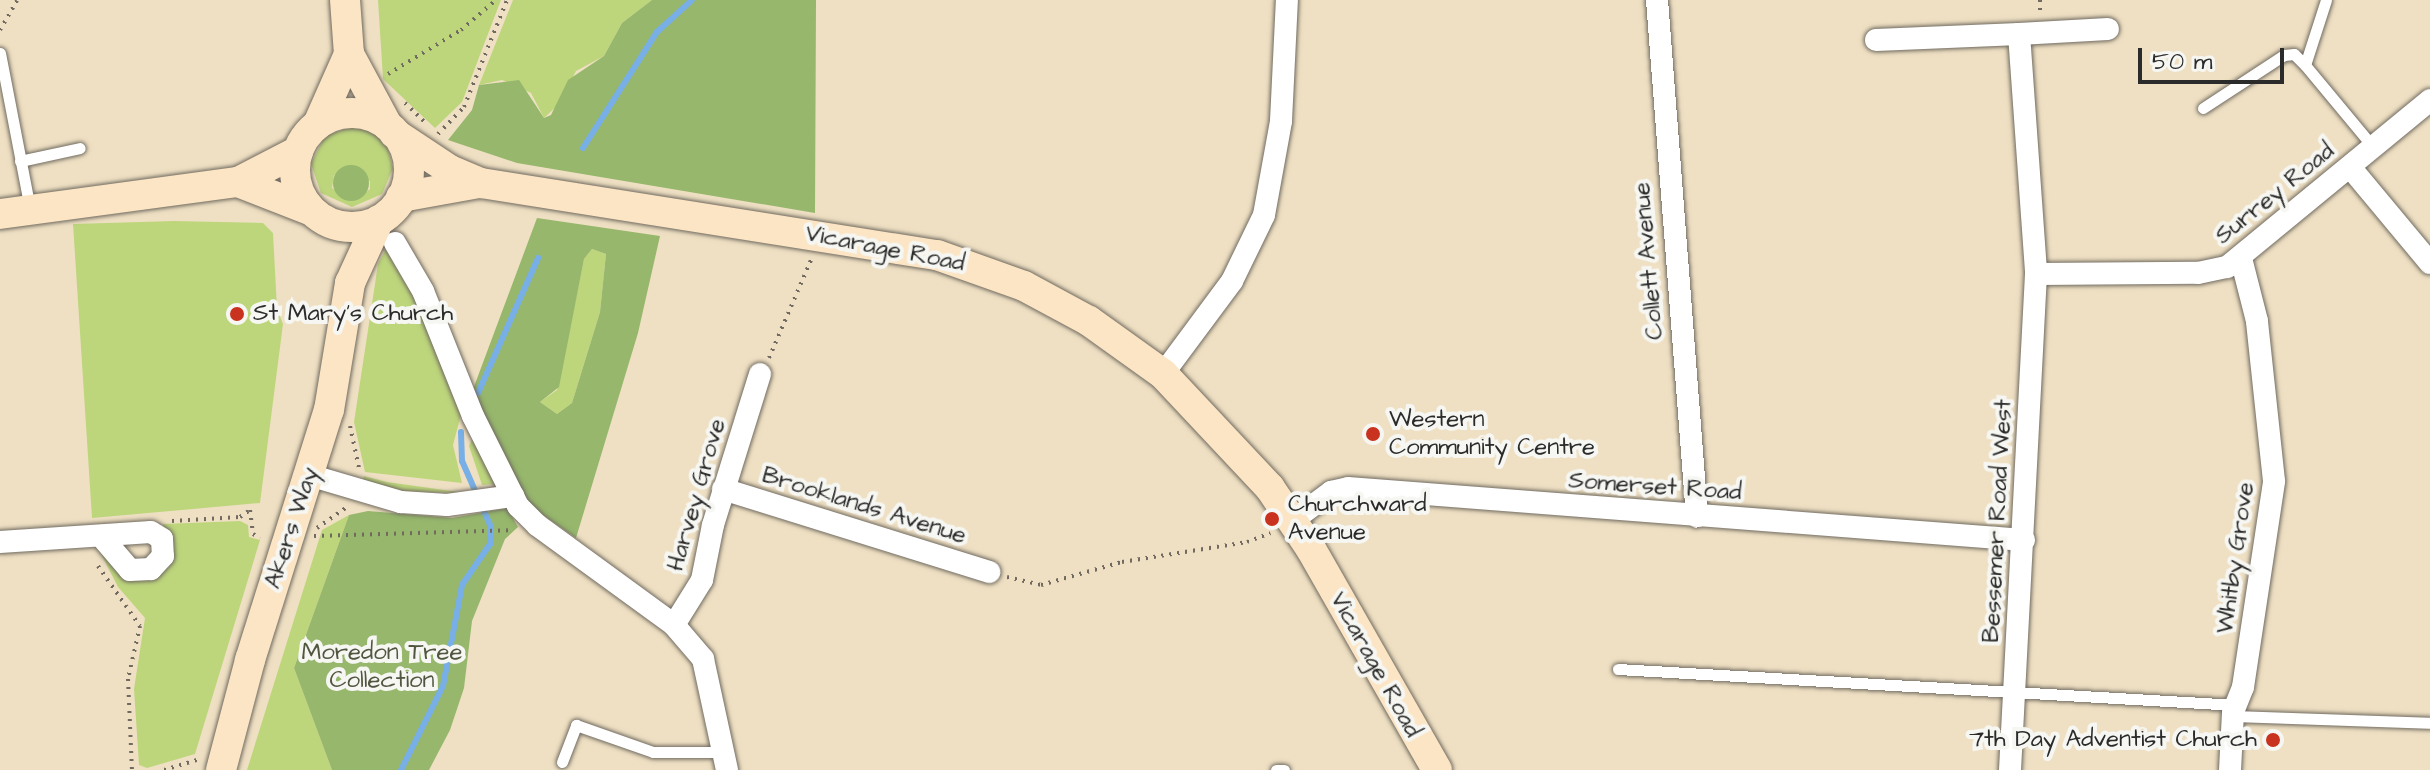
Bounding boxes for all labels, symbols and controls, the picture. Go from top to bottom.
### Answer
scale bar [2142,32,2288,82]
text: 50 m [2152,45,2212,79]
street label: Surrey Road [2210,137,2340,251]
street label: Collett Avenue [1628,181,1670,341]
street label: Vicarage Road [803,219,967,279]
place label: St Mary's Church [253,300,453,328]
marker: St Mary's Church [228,305,246,323]
street label: Bessemer Road West [1977,399,2019,643]
place label: Western Community Centre [1389,406,1595,462]
street label: Harvey Grove [662,416,732,574]
marker: Western Community Centre [1364,425,1382,443]
street label: Brooklands Avenue [758,461,970,551]
street label: Akers Way [259,464,325,592]
street label: Somerset Road [1568,467,1742,507]
street label: Whitby Grove [2211,480,2261,636]
place label: Churchward Avenue [1288,491,1427,547]
marker: Churchward Avenue [1263,510,1281,528]
street label: Vicarage Road [1323,587,1427,743]
park label: Moredon Tree Collection [301,639,463,695]
place label: 7th Day Adventist Church [1969,726,2257,754]
marker: 7th Day Adventist Church [2264,731,2282,749]

